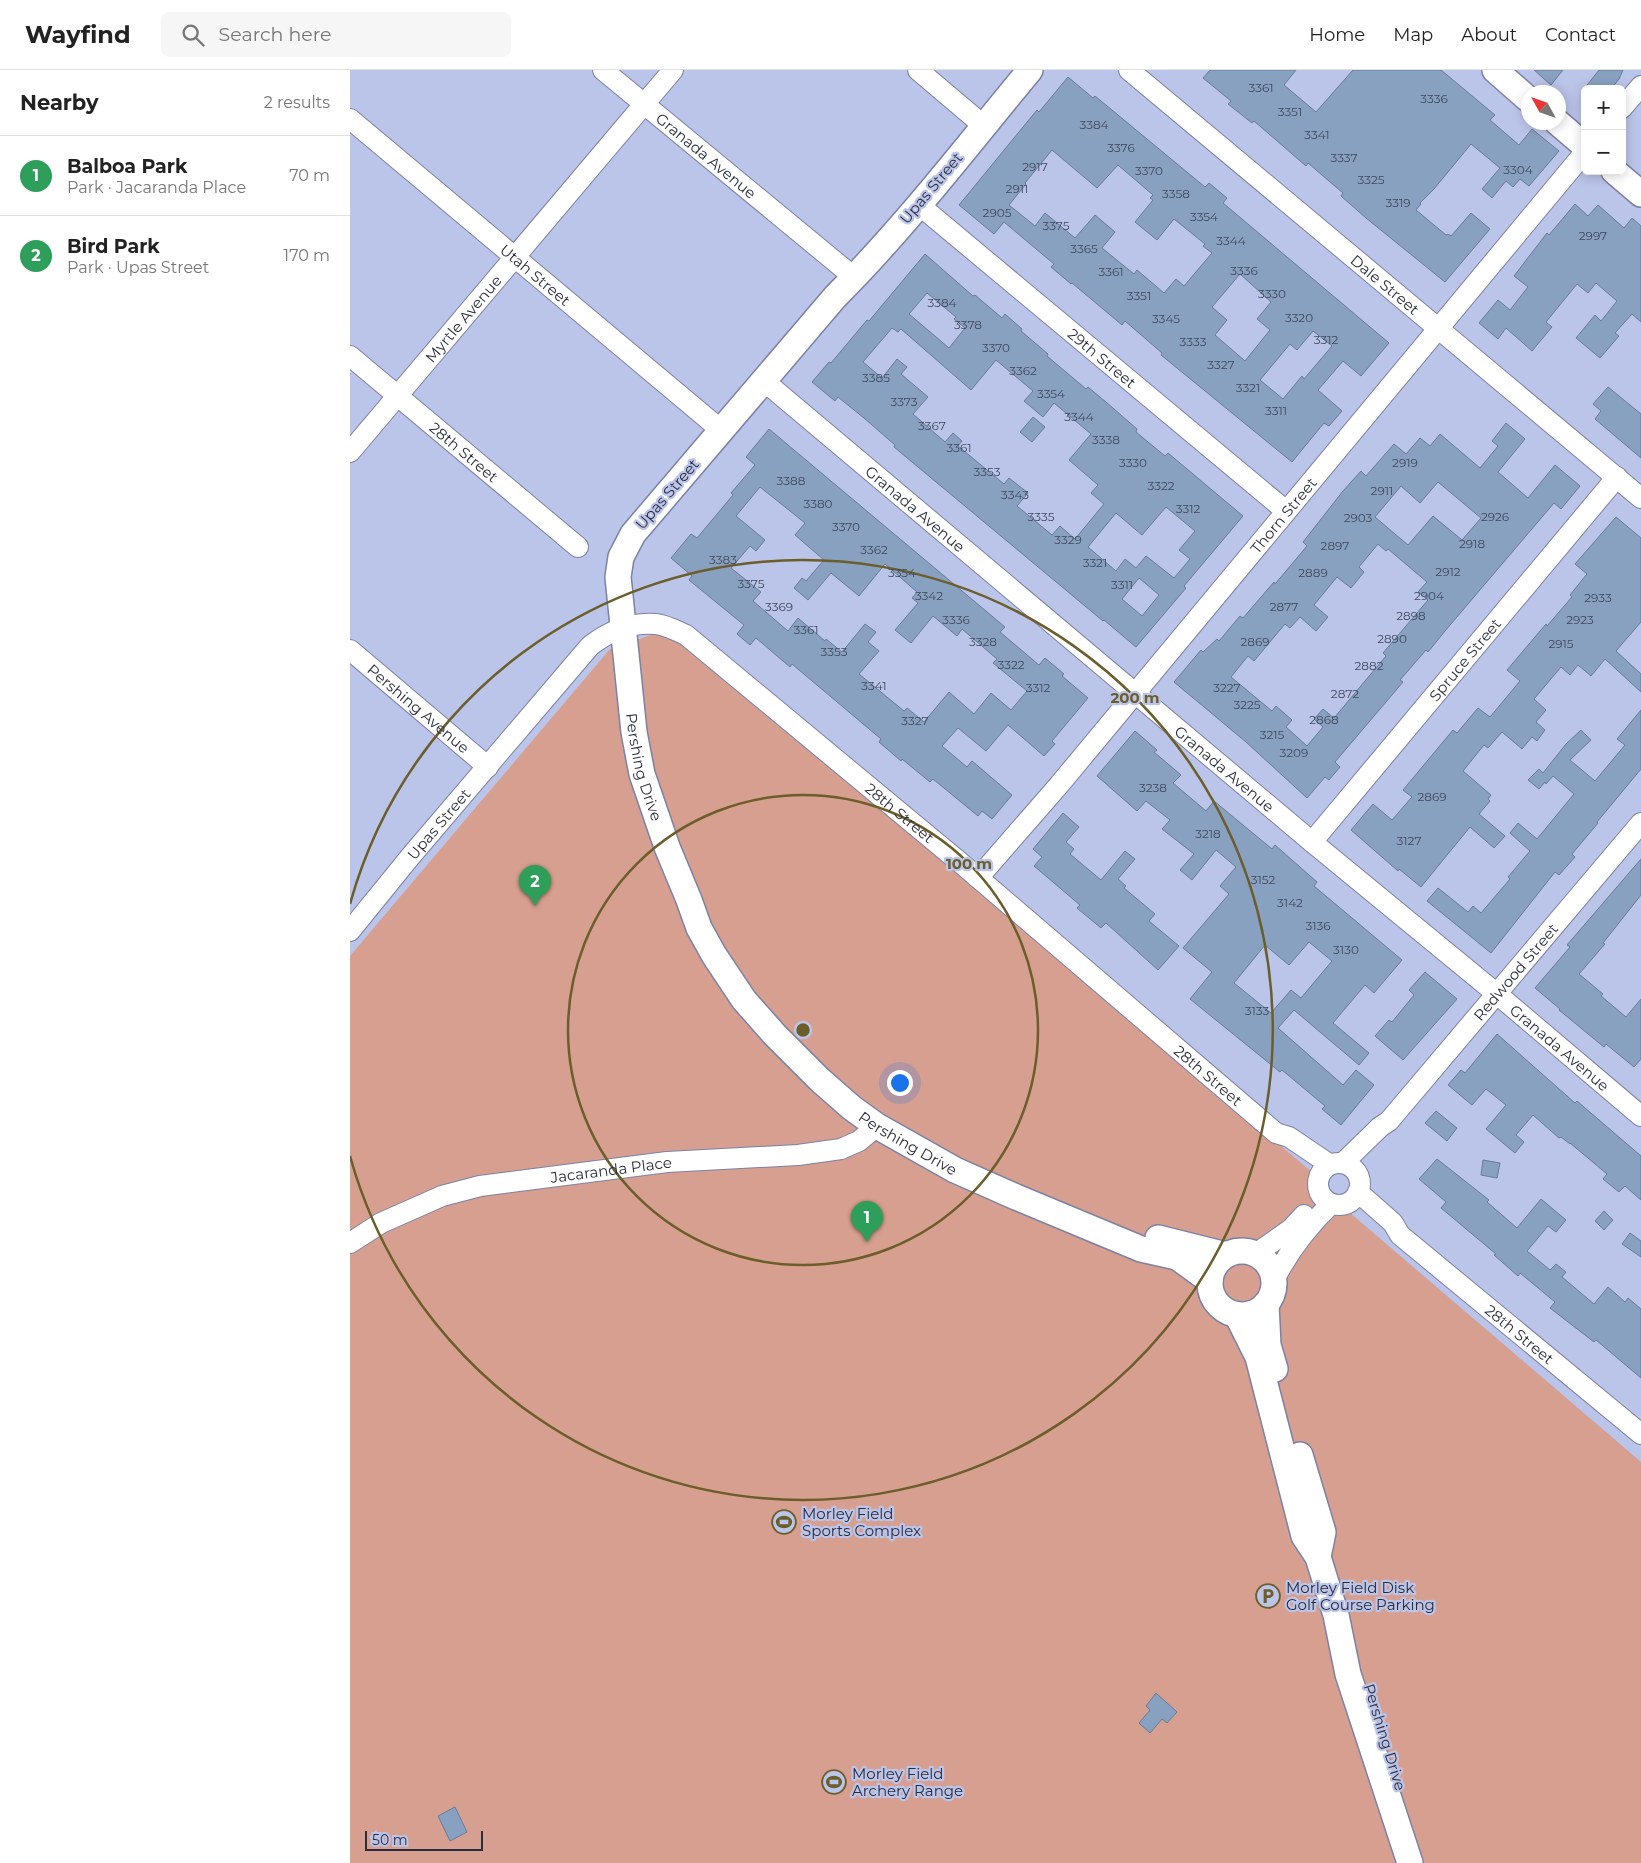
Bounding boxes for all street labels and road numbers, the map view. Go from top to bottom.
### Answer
street label: Granada Avenue [652,108,760,202]
street label: Upas Street [896,148,966,228]
street label: Utah Street [496,240,575,309]
street label: Dale Street [1347,250,1423,318]
street label: Myrtle Avenue [421,271,505,366]
street label: 29th Street [1064,324,1140,392]
street label: 28th Street [426,418,502,486]
street label: Upas Street [631,455,703,533]
street label: Granada Avenue [862,461,969,556]
street label: Thorn Street [1246,473,1320,557]
street label: Spruce Street [1425,614,1505,705]
street label: Pershing Avenue [364,660,474,757]
street label: Pershing Drive [623,712,667,823]
street label: Granada Avenue [1171,721,1278,816]
street label: 28th Street [862,779,938,847]
street label: Upas Street [403,784,474,863]
street label: Redwood Street [1469,919,1562,1024]
street label: Granada Avenue [1506,1000,1614,1095]
street label: 28th Street [1170,1041,1246,1110]
street label: Pershing Drive [855,1107,961,1179]
street label: Jacaranda Place [548,1152,672,1187]
street label: 28th Street [1481,1300,1558,1368]
street label: Pershing Drive [1360,1681,1410,1793]

